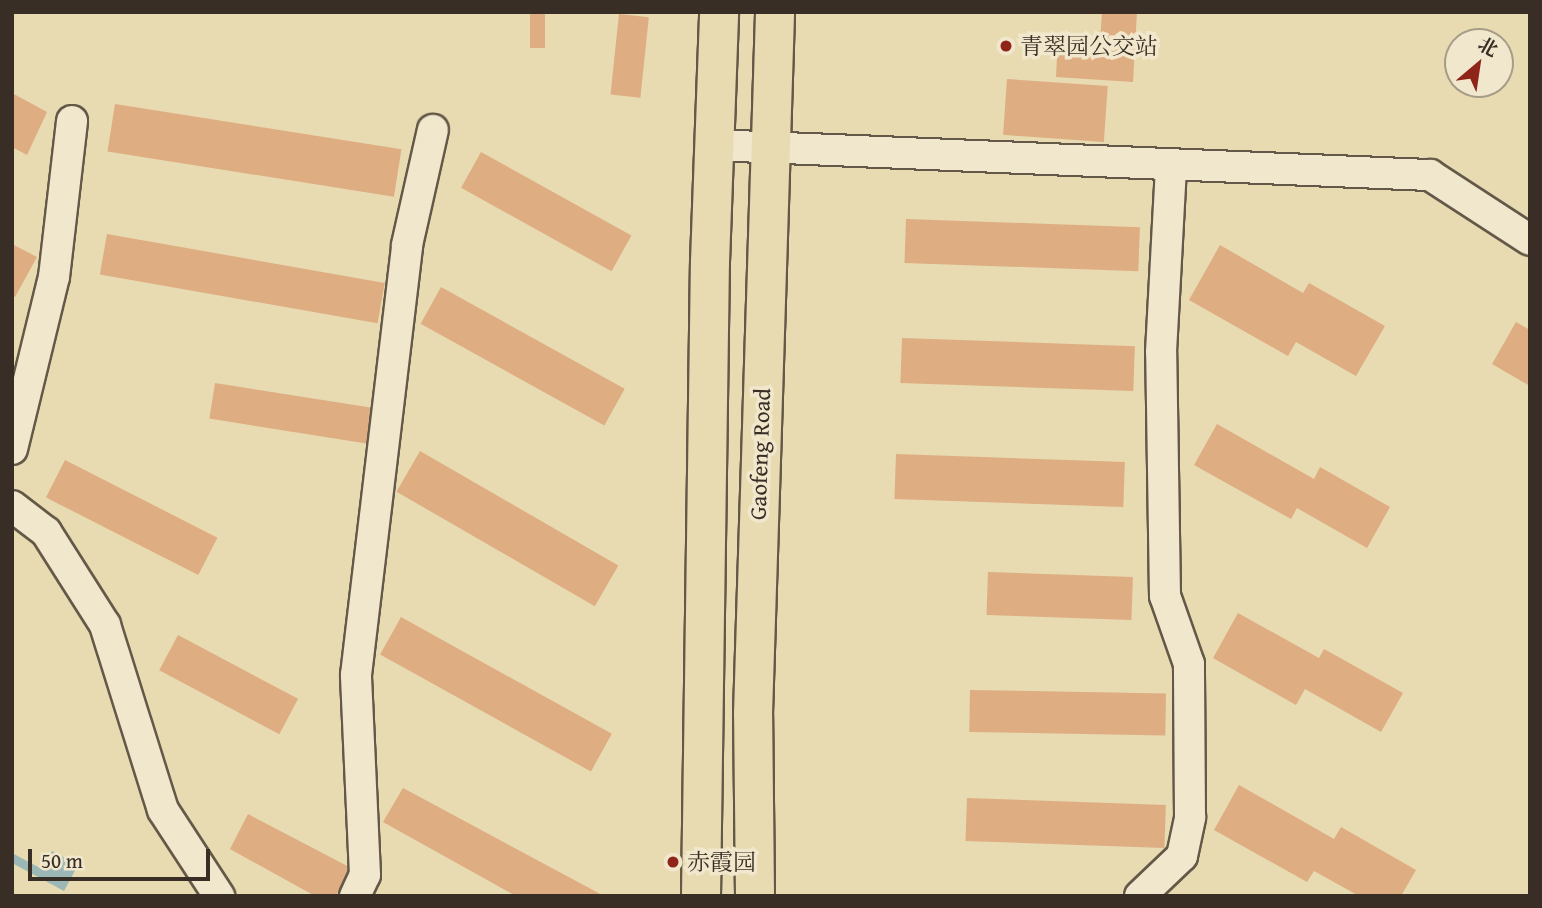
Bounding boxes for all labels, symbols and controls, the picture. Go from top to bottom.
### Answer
north arrow [1444,28,1514,98]
text: 北 [1473,30,1503,63]
place label: 青翠园公交站 [1020,32,1158,60]
marker: 青翠园公交站 [998,38,1014,54]
street label: Gaofeng Road [744,388,776,520]
scale bar [32,834,214,878]
text: 50 m [41,845,83,876]
place label: 赤霞园 [687,848,756,876]
marker: 赤霞园 [665,854,681,870]

